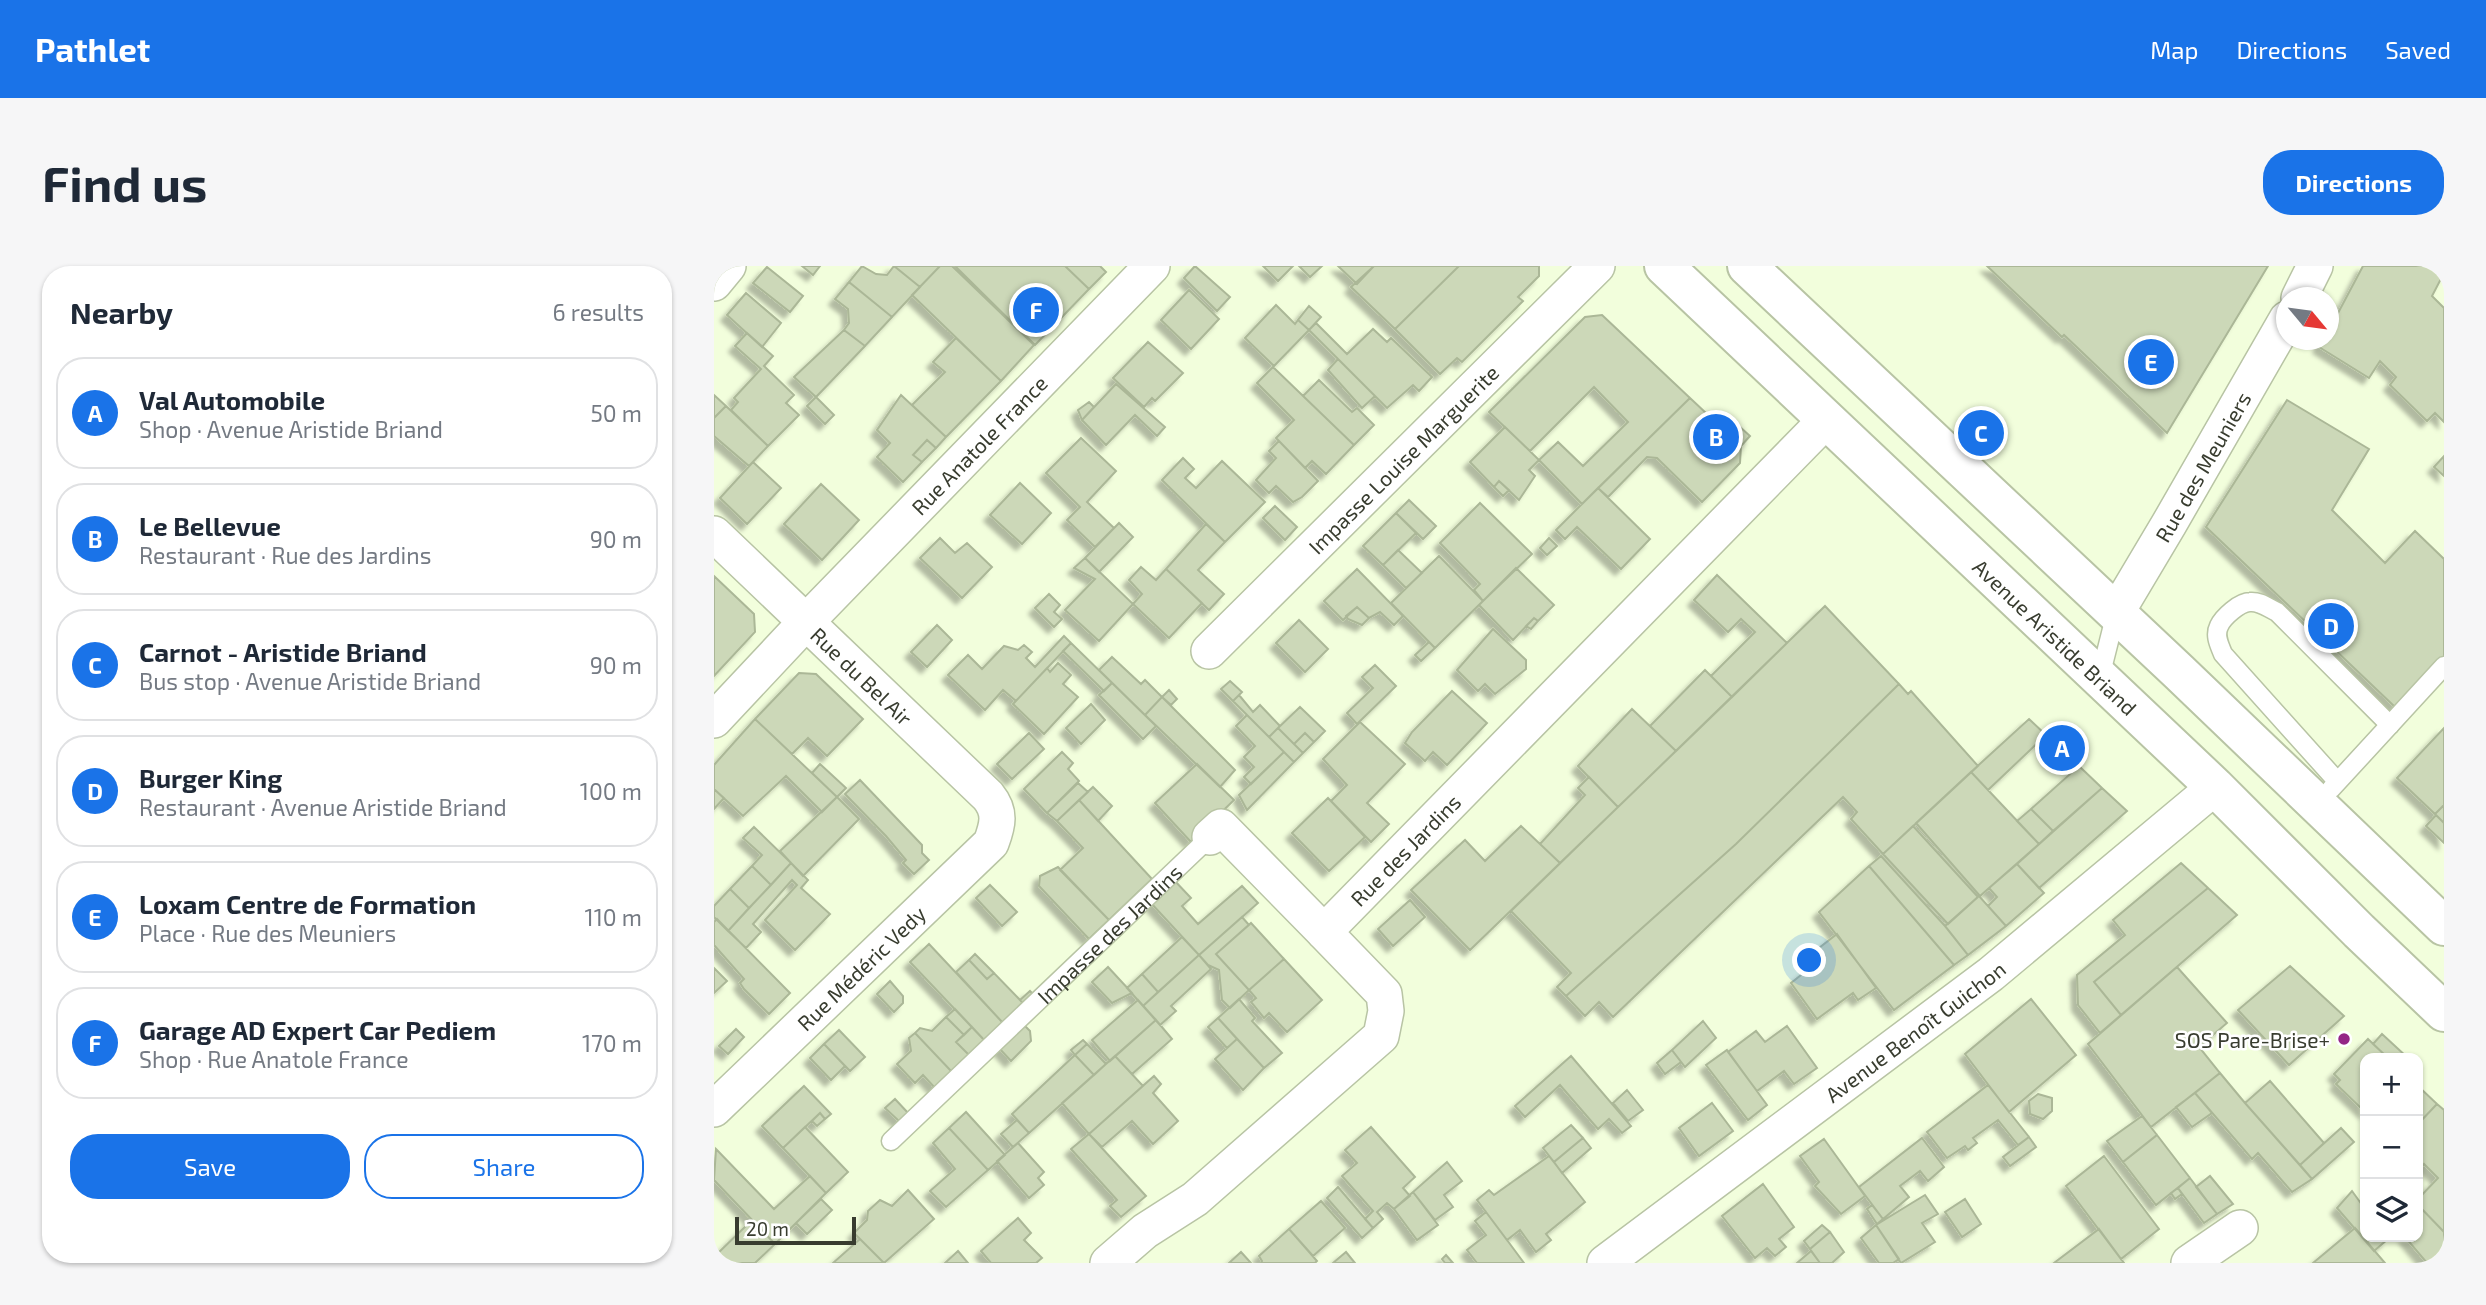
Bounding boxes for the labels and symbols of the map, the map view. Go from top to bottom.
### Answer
pin: F [1013,284,1059,336]
north arrow [2276,287,2339,350]
pin: E [2128,336,2174,388]
street label: Impasse Louise Marguerite [1303,359,1503,558]
street label: Rue Anatole France [905,370,1052,519]
street label: Rue des Meuniers [2149,387,2255,546]
pin: C [1958,407,2004,459]
pin: B [1693,411,1739,463]
street label: Avenue Aristide Briand [1969,553,2143,719]
pin: D [2308,600,2354,652]
street label: Rue du Bel Air [806,622,918,730]
pin: A [2039,722,2085,774]
street label: Rue des Jardins [1345,789,1465,910]
street label: Impasse des Jardins [1031,859,1186,1008]
street label: Rue Médéric Vedy [792,901,930,1035]
your location [1792,943,1826,977]
street label: Avenue Benoît Guichon [1820,955,2010,1107]
place label: SOS Pare-Brise+ [2175,1027,2330,1052]
marker: SOS Pare-Brise+ [2336,1031,2352,1047]
scale bar [735,1214,856,1246]

